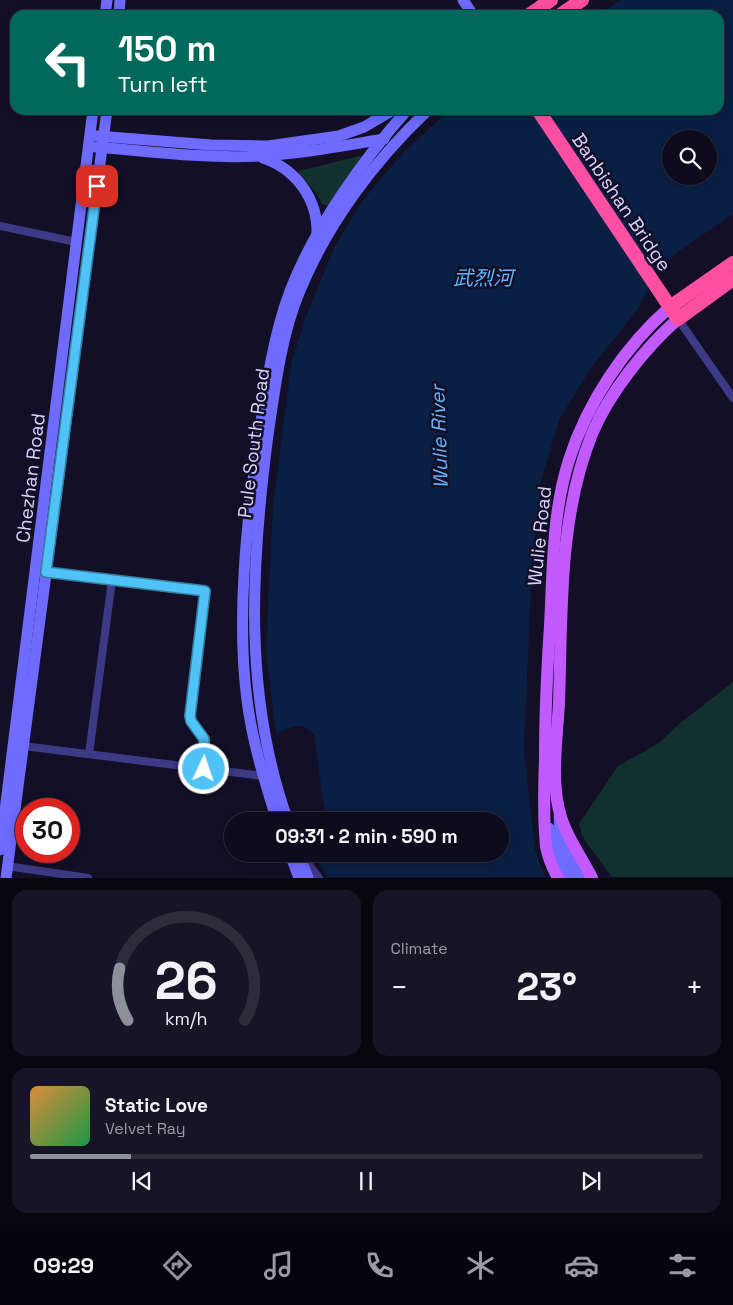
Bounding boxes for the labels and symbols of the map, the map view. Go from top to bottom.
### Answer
street label: Banbishan Bridge [566,128,677,276]
pin [76,165,118,207]
water label: 武烈河 [453,265,517,291]
street label: Pule South Road [232,367,275,519]
water label: Wulie River [424,382,454,489]
street label: Chezhan Road [10,412,51,544]
street label: Wulie Road [522,485,557,587]
position arrow [177,742,229,794]
speed limit sign: 30 [15,798,80,863]

